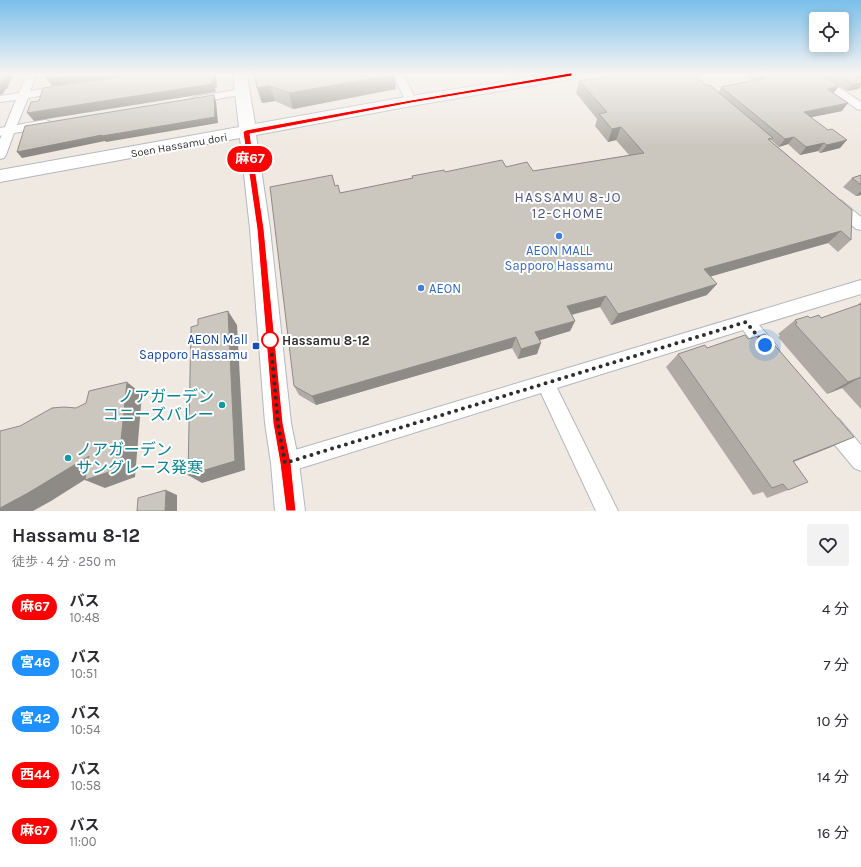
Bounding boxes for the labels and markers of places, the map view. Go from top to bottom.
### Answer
marker: AEON MALL Sapporo Hassamu [554,231,564,241]
place label: AEON MALL Sapporo Hassamu [505,243,613,273]
place label: AEON [429,281,461,296]
marker: AEON [416,283,426,293]
marker: Hassamu 8-12 [261,331,279,349]
place label: AEON Mall Sapporo Hassamu [139,332,248,362]
place label: Hassamu 8-12 [282,333,370,348]
marker: AEON Mall Sapporo Hassamu [251,341,261,351]
place label: ノアガーデン コニーズバレー [103,387,214,424]
marker: ノアガーデン コニーズバレー [217,400,227,410]
place label: ノアガーデン サングレース発寒 [76,440,203,477]
marker: ノアガーデン サングレース発寒 [63,453,73,463]

